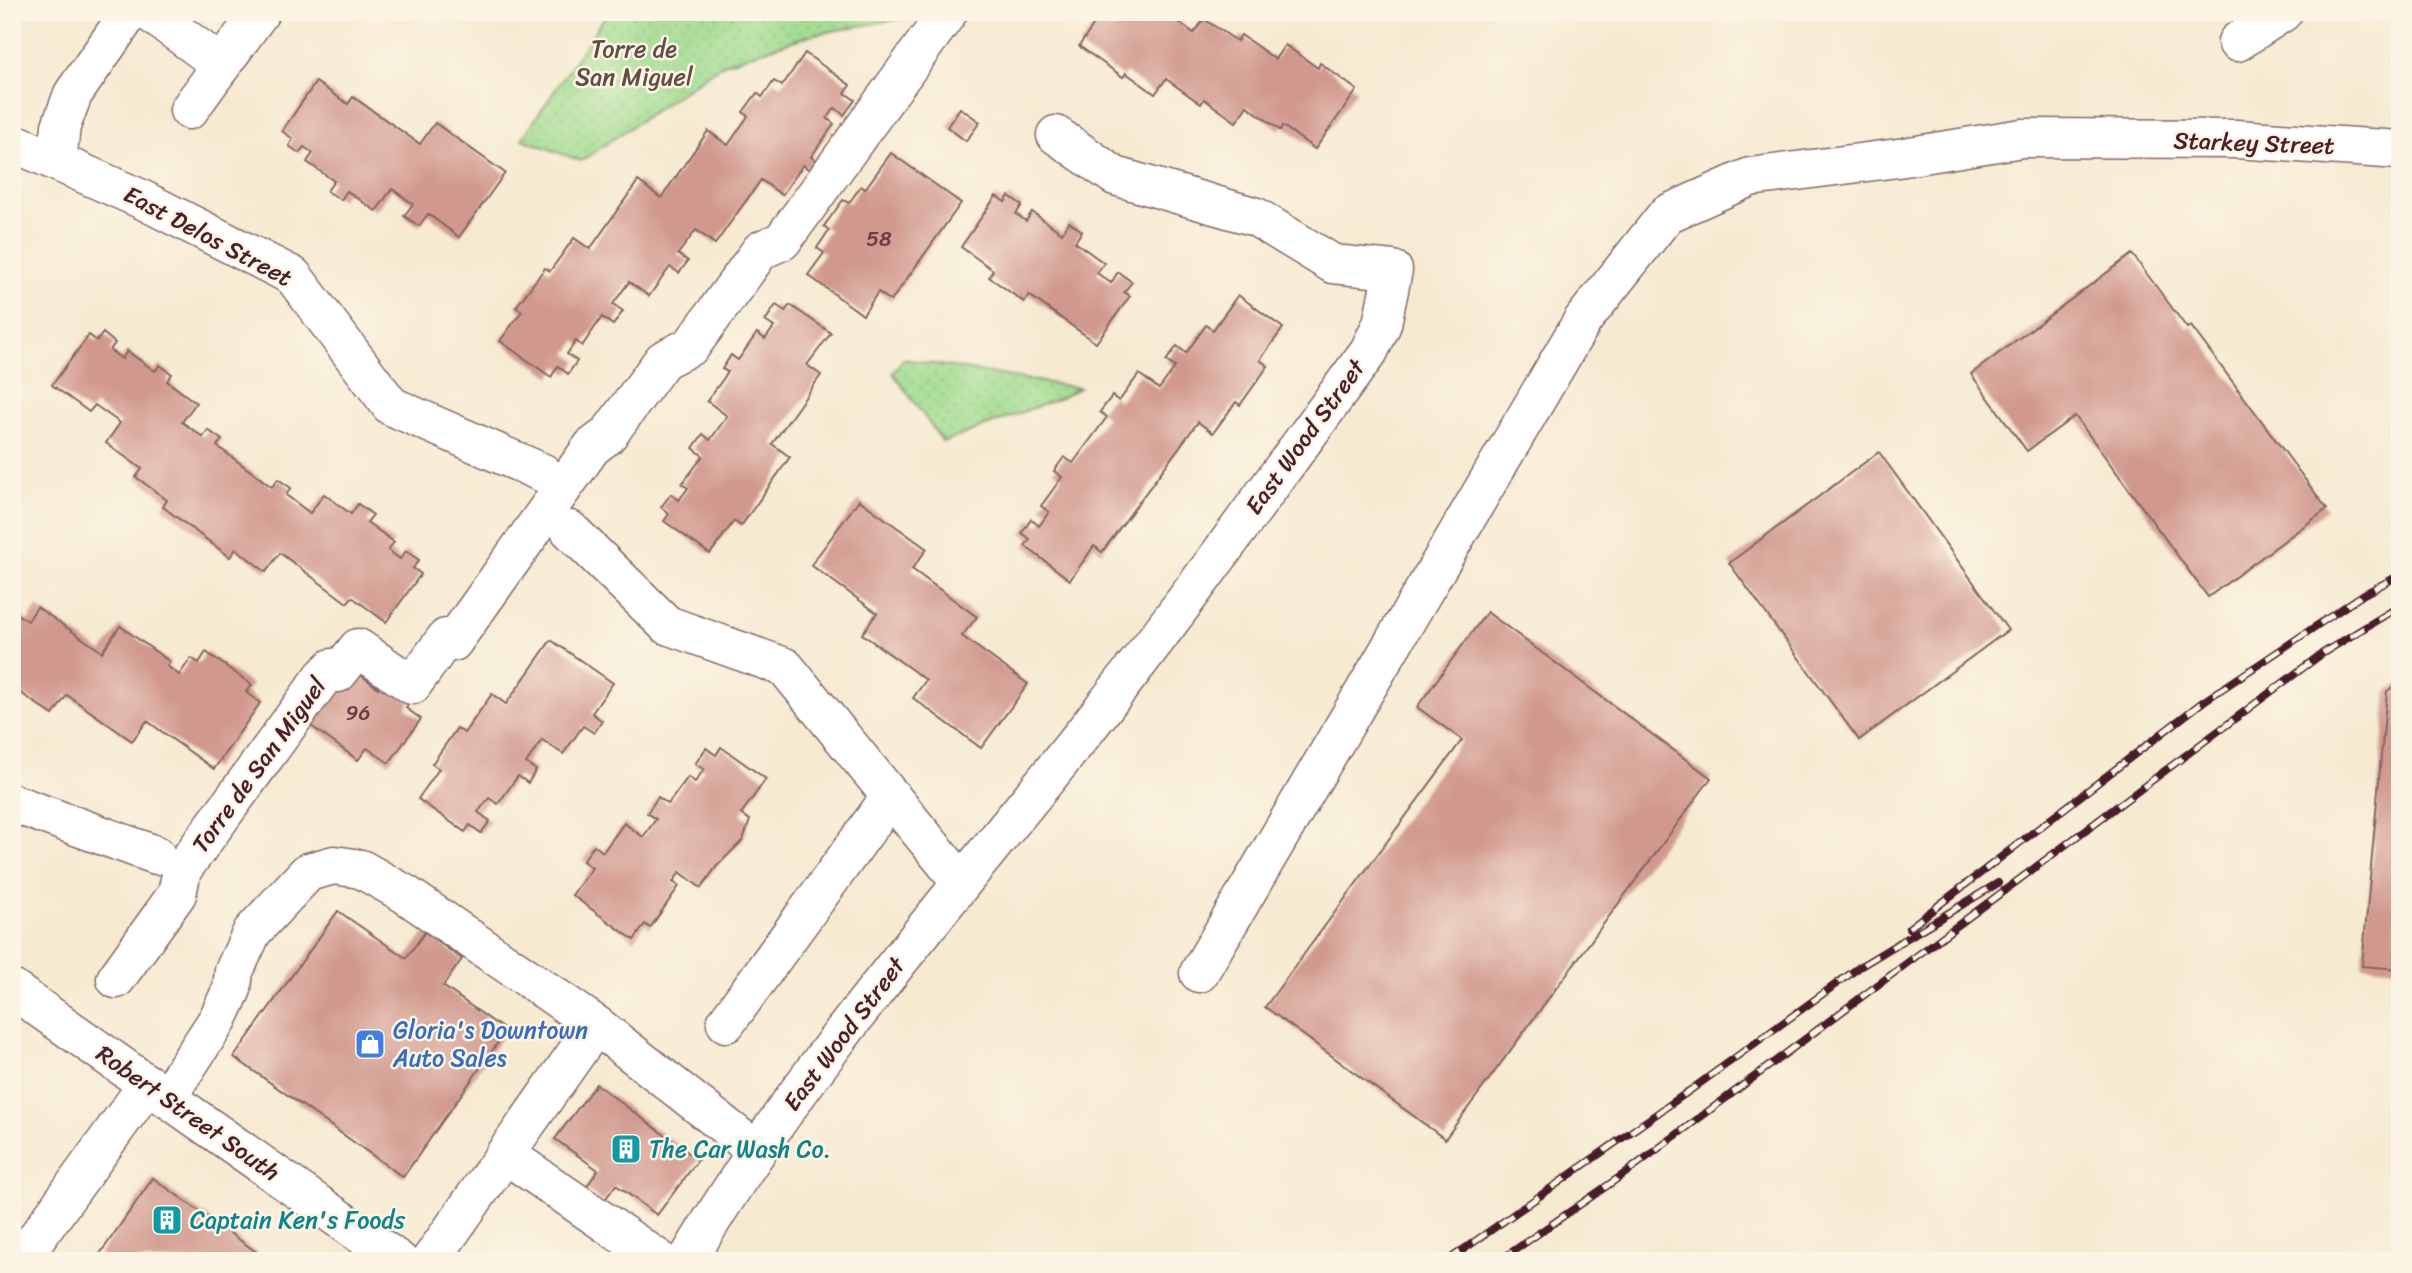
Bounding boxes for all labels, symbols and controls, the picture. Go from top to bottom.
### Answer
park label: Torre de San Miguel [575,28,694,98]
street label: Starkey Street [2173,119,2335,167]
street label: East Delos Street [116,174,300,298]
house number: 58 [866,220,892,258]
street label: East Wood Street [1234,349,1377,524]
street label: Torre de San Miguel [180,667,338,862]
house number: 96 [346,694,370,732]
street label: East Wood Street [772,947,917,1120]
place label: Gloria's Downtown Auto Sales [392,1009,588,1079]
shop icon: Gloria's Downtown Auto Sales [353,1027,387,1061]
street label: Robert Street South [87,1034,289,1192]
place label: The Car Wash Co. [649,1128,831,1170]
building icon: The Car Wash Co. [609,1132,643,1166]
place label: Captain Ken's Foods [190,1199,406,1241]
building icon: Captain Ken's Foods [150,1203,184,1237]

